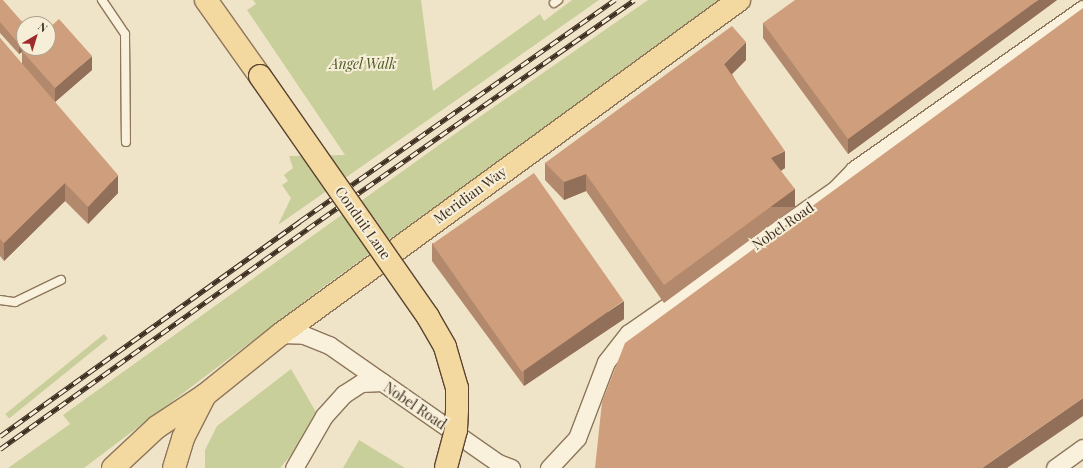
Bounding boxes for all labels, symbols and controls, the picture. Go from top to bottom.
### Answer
north arrow [16,16,56,56]
text: N [35,19,51,35]
park label: Angel Walk [330,56,396,72]
street label: Meridian Way [430,163,510,227]
street label: Conduit Lane [332,183,394,263]
street label: Nobel Road [749,199,817,253]
street label: Nobel Road [381,379,449,433]

